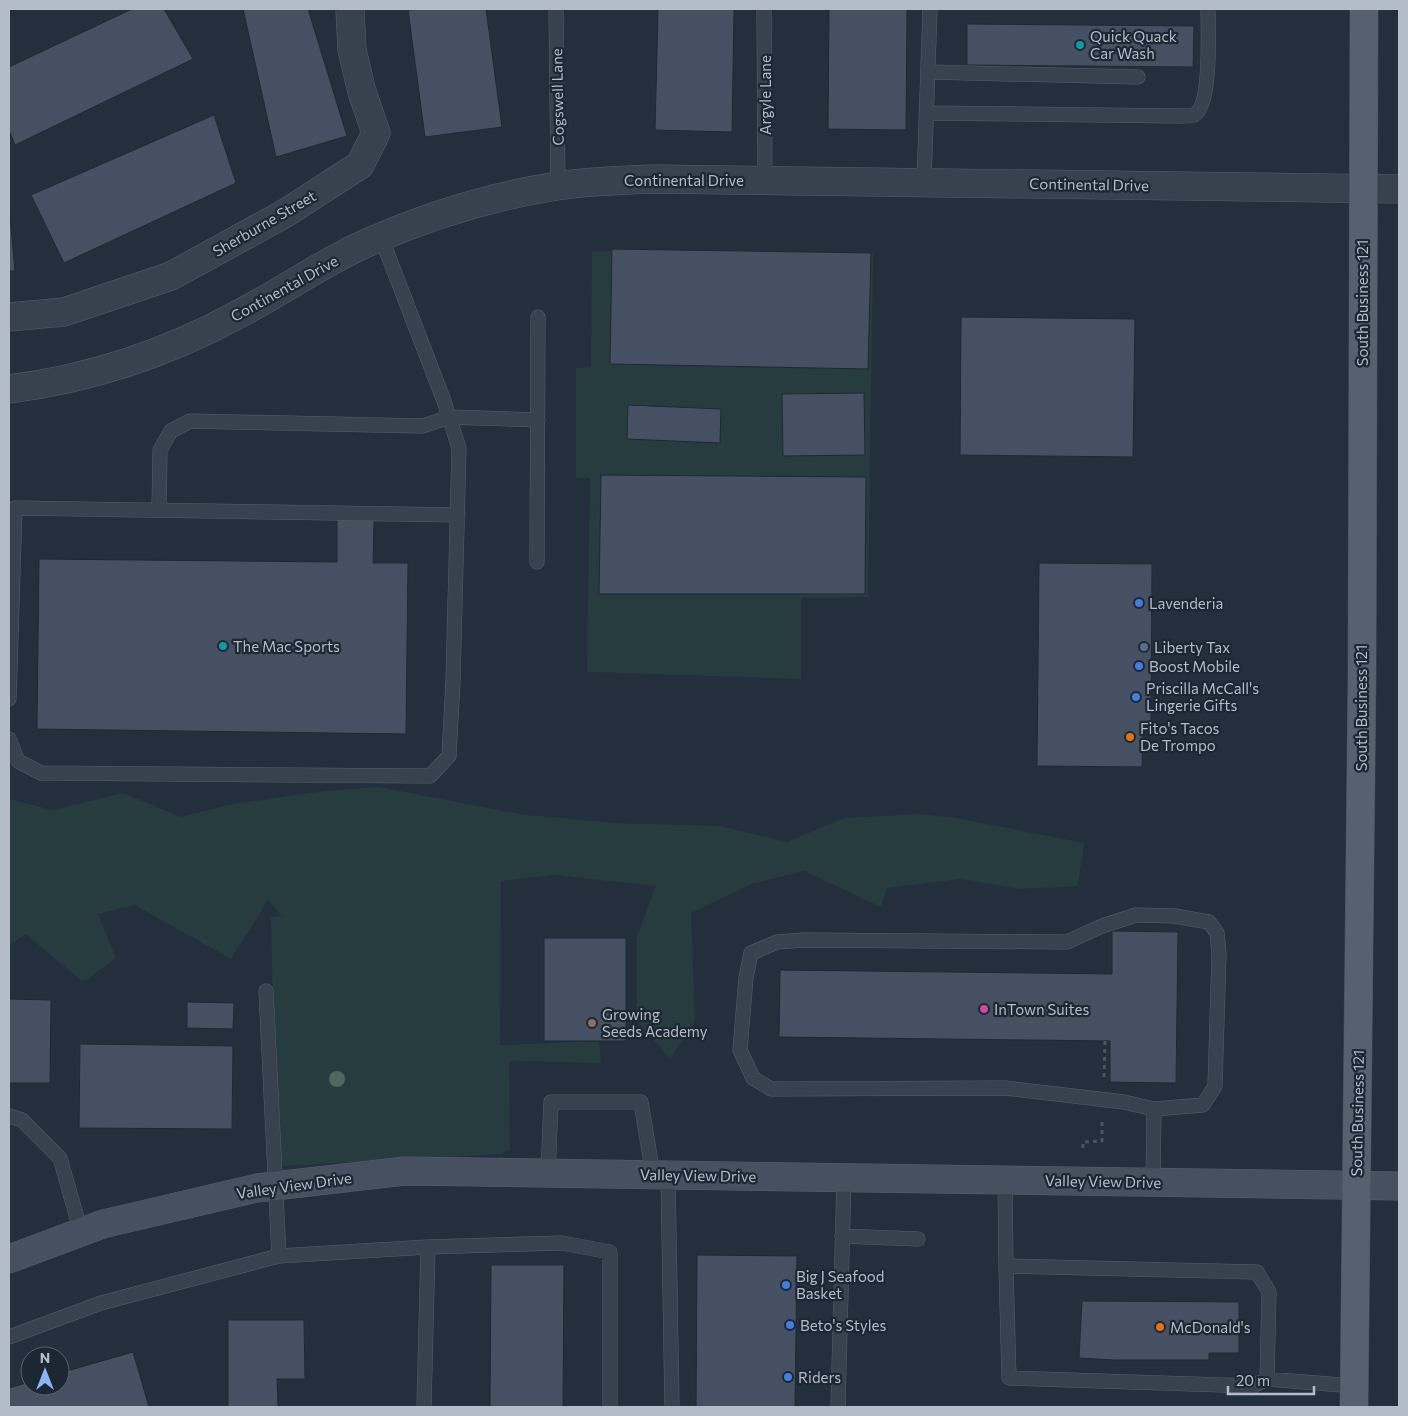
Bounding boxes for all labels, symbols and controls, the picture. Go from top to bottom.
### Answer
place label: Quick Quack Car Wash [1090,27,1177,62]
marker: Quick Quack Car Wash [1074,39,1086,51]
street label: Cogswell Lane [547,48,567,146]
street label: Argyle Lane [756,55,774,135]
street label: Continental Drive [624,171,744,189]
street label: Continental Drive [1029,174,1149,194]
street label: Sherburne Street [209,186,319,260]
street label: South Business 121 [1353,240,1371,366]
street label: Continental Drive [227,251,341,325]
place label: Lavenderia [1149,594,1223,612]
marker: Lavenderia [1133,597,1145,609]
place label: The Mac Sports [233,637,340,655]
place label: Liberty Tax [1154,638,1230,656]
marker: The Mac Sports [217,640,229,652]
marker: Liberty Tax [1138,641,1150,653]
street label: South Business 121 [1352,645,1370,771]
place label: Boost Mobile [1149,657,1240,675]
marker: Boost Mobile [1133,660,1145,672]
place label: Priscilla McCall's Lingerie Gifts [1146,679,1259,714]
marker: Priscilla McCall's Lingerie Gifts [1130,691,1142,703]
place label: Fito's Tacos De Trompo [1140,719,1220,754]
marker: Fito's Tacos De Trompo [1124,731,1136,743]
place label: InTown Suites [994,1000,1089,1018]
marker: InTown Suites [978,1003,990,1015]
place label: Growing Seeds Academy [602,1005,708,1040]
marker: Growing Seeds Academy [586,1017,598,1029]
street label: South Business 121 [1347,1050,1367,1176]
street label: Valley View Drive [640,1165,756,1185]
street label: Valley View Drive [235,1168,353,1202]
street label: Valley View Drive [1045,1171,1161,1191]
place label: Big J Seafood Basket [796,1267,884,1302]
marker: Big J Seafood Basket [780,1279,792,1291]
place label: Beto's Styles [800,1316,886,1334]
place label: McDonald's [1170,1318,1251,1336]
marker: Beto's Styles [784,1319,796,1331]
marker: McDonald's [1154,1321,1166,1333]
north arrow [20,1346,70,1396]
text: N [40,1349,50,1366]
scale bar [1228,1364,1314,1396]
place label: Riders [798,1368,841,1386]
marker: Riders [782,1371,794,1383]
text: 20 m [1236,1371,1270,1389]

